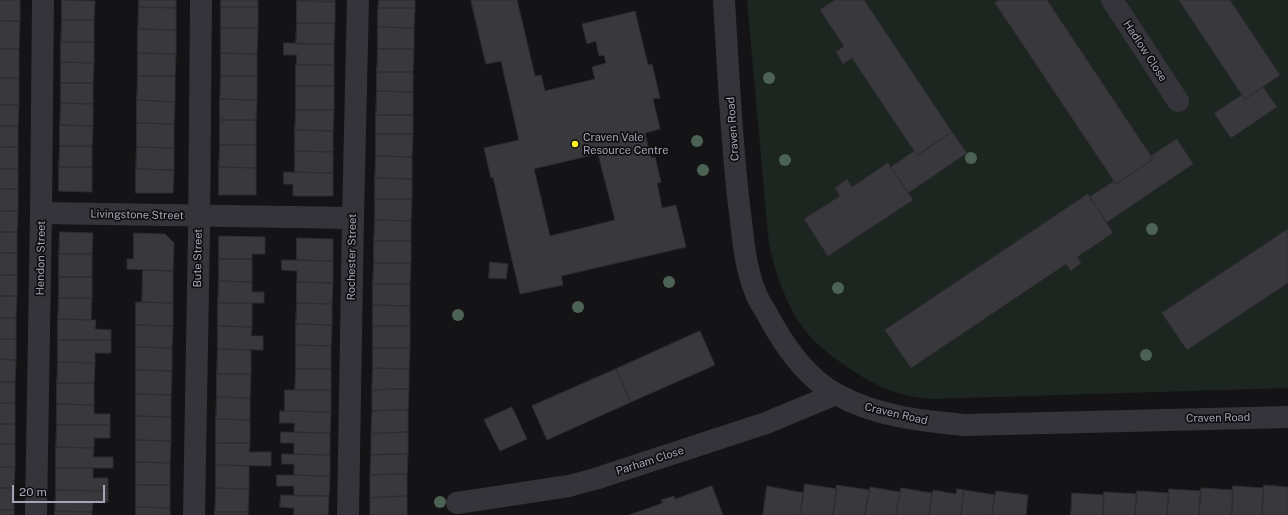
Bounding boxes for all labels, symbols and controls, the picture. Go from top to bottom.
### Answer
street label: Hadlow Close [1120,18,1170,84]
street label: Craven Road [724,96,742,162]
place label: Craven Vale Resource Centre [583,131,668,157]
marker: Craven Vale Resource Centre [570,139,580,149]
street label: Livingstone Street [90,208,184,222]
street label: Rochester Street [345,213,359,301]
street label: Hendon Street [34,220,48,296]
street label: Bute Street [191,228,205,288]
street label: Craven Road [863,400,929,428]
street label: Craven Road [1186,411,1250,425]
street label: Parham Close [614,444,686,478]
scale bar [14,477,107,503]
text: 20 m [19,485,47,499]

